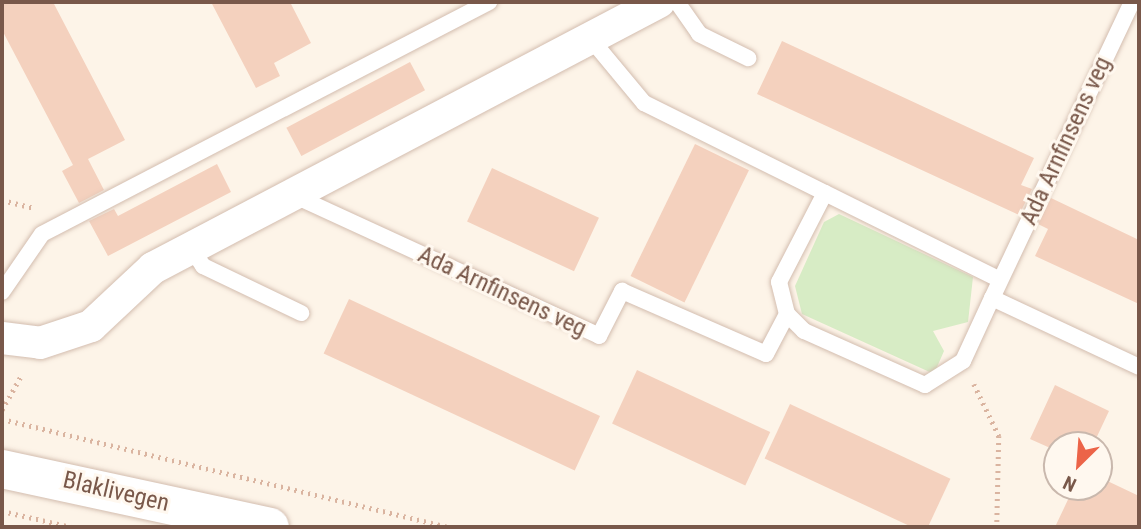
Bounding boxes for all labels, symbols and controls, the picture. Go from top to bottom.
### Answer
street label: Ada Arnfinsens veg [1014,52,1118,230]
street label: Ada Arnfinsens veg [413,240,591,344]
north arrow [1043,431,1113,501]
street label: Blaklivegen [60,466,172,518]
text: N [1060,471,1080,497]

